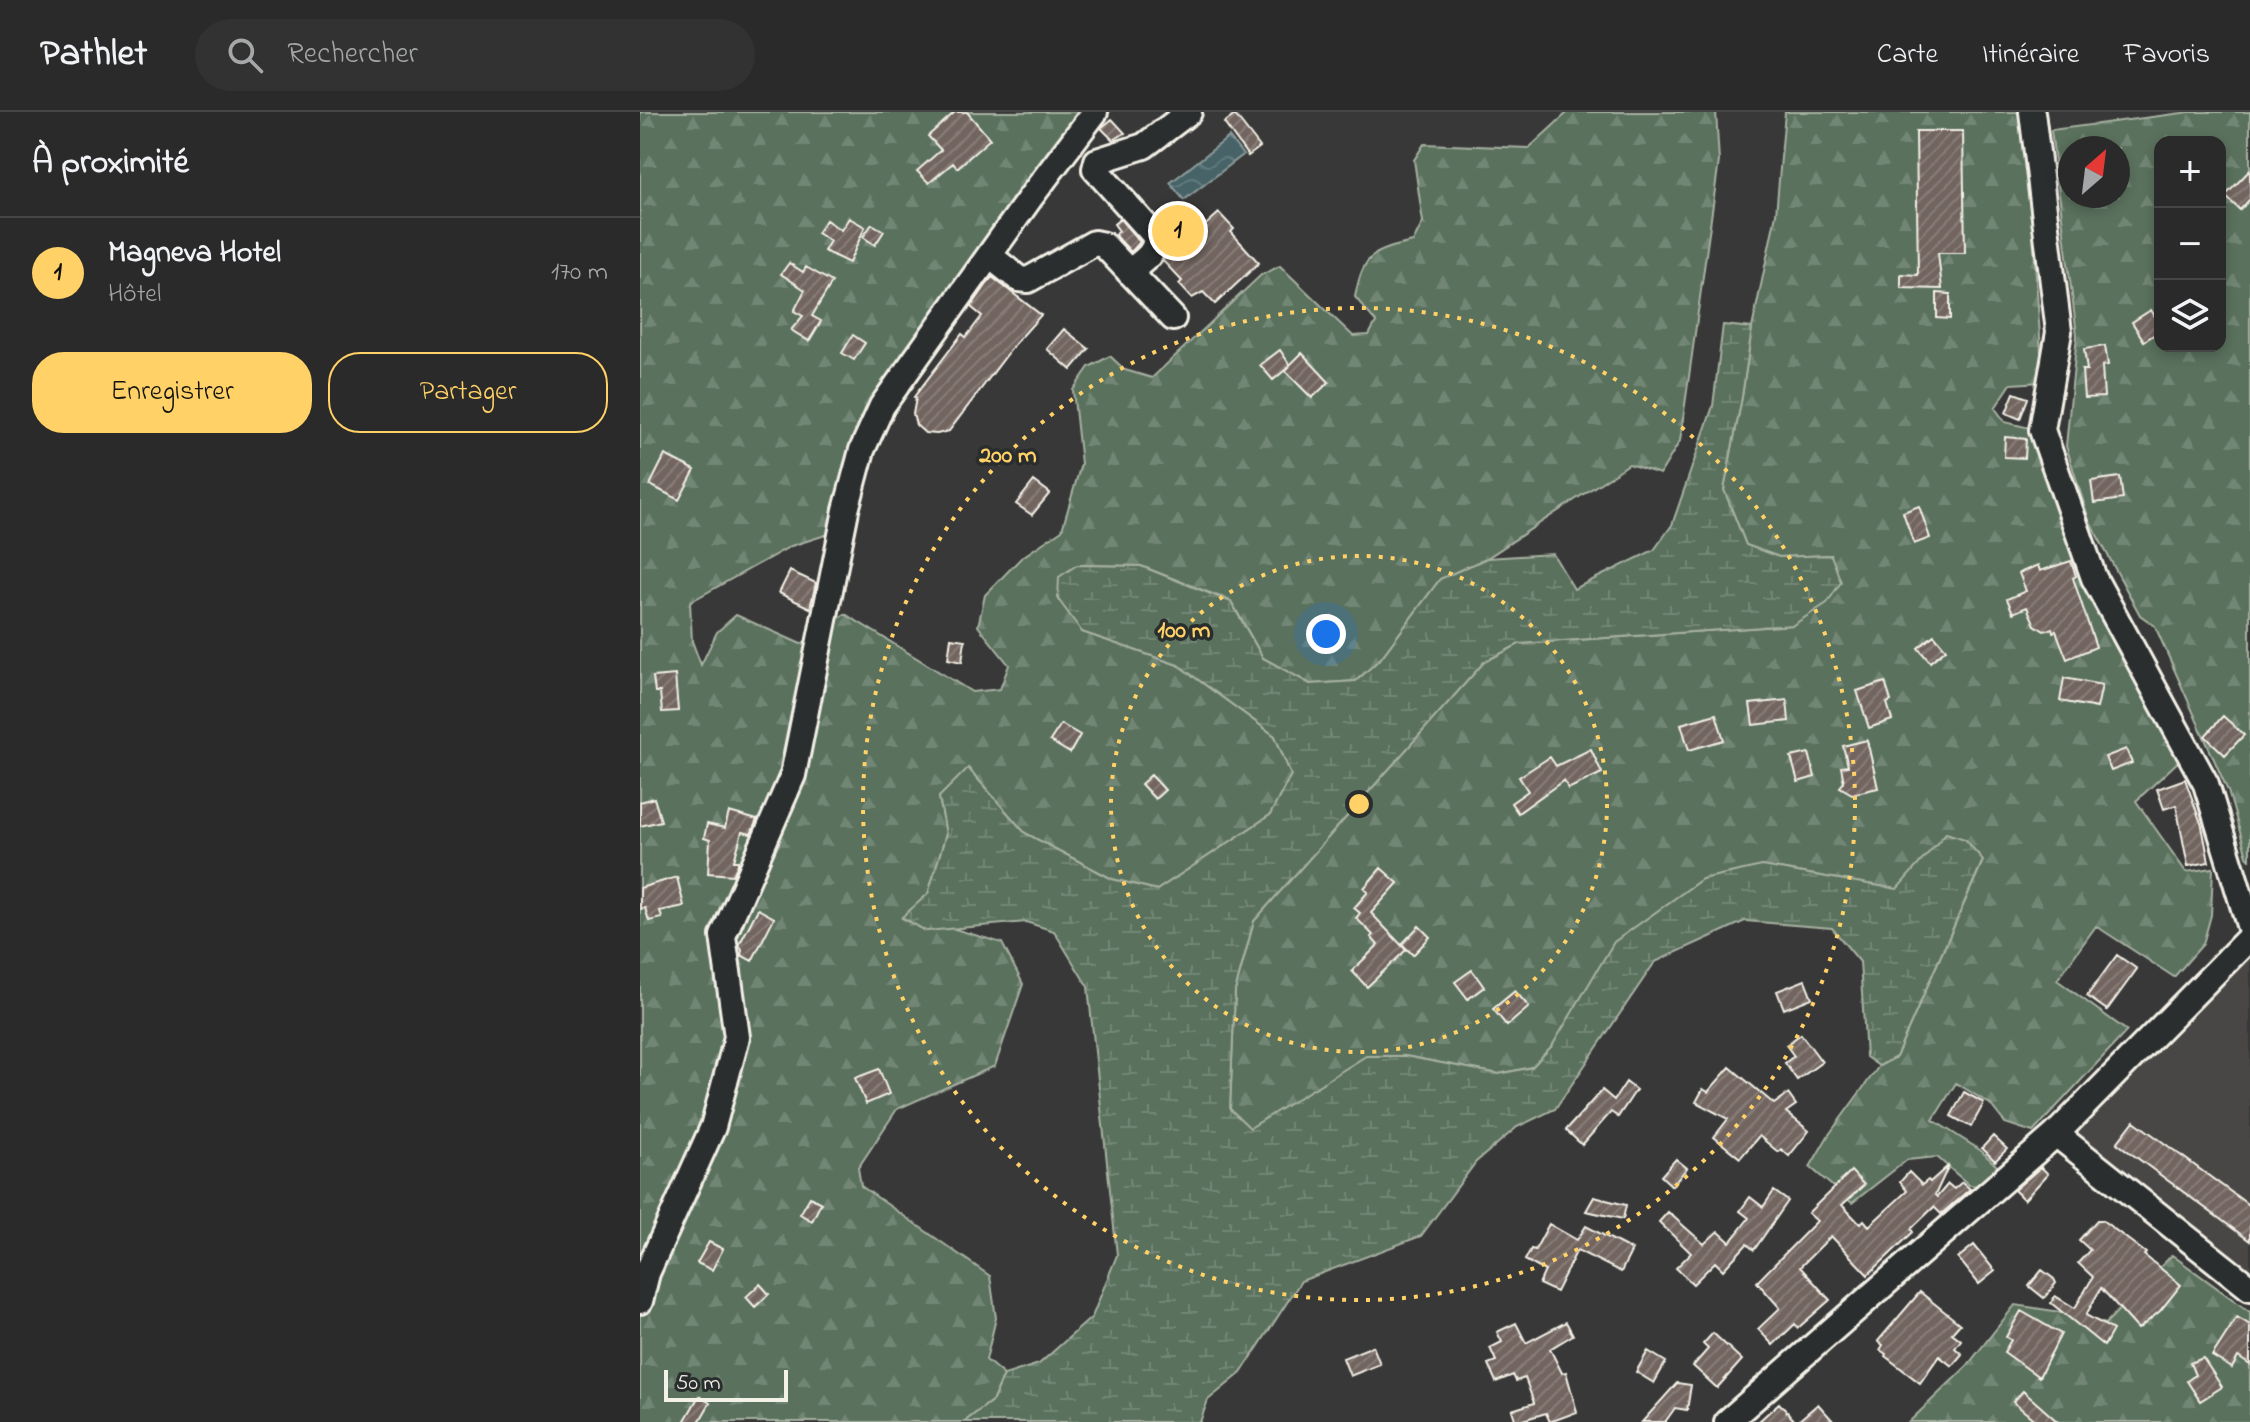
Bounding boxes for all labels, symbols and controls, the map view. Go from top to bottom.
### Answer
search box [195,19,755,91]
text: Pathlet [40,27,147,83]
icon: search [223,33,267,77]
text: Rechercher [287,33,418,77]
text: Carte [1877,35,1938,76]
text: Itinéraire [1982,35,2079,76]
text: Favoris [2123,35,2210,76]
north arrow [2058,136,2130,208]
map controls [2154,136,2226,352]
button: + [2154,136,2226,208]
text: À proximité [32,139,189,189]
pin: 1 [1152,201,1204,261]
button: − [2154,208,2226,280]
text: Magneva Hotel [108,232,281,276]
text: 1 [54,254,62,292]
text: 170 m [551,254,608,292]
text: Hôtel [108,276,161,314]
button: layers [2154,280,2226,352]
button: Enregistrer [32,352,312,433]
button: Partager [328,352,608,433]
text: 200 m [978,439,1037,474]
text: 100 m [1158,614,1211,649]
your location [1306,614,1346,654]
centre of rings [1345,790,1373,818]
scale bar [664,1366,788,1402]
text: 50 m [676,1368,721,1400]

